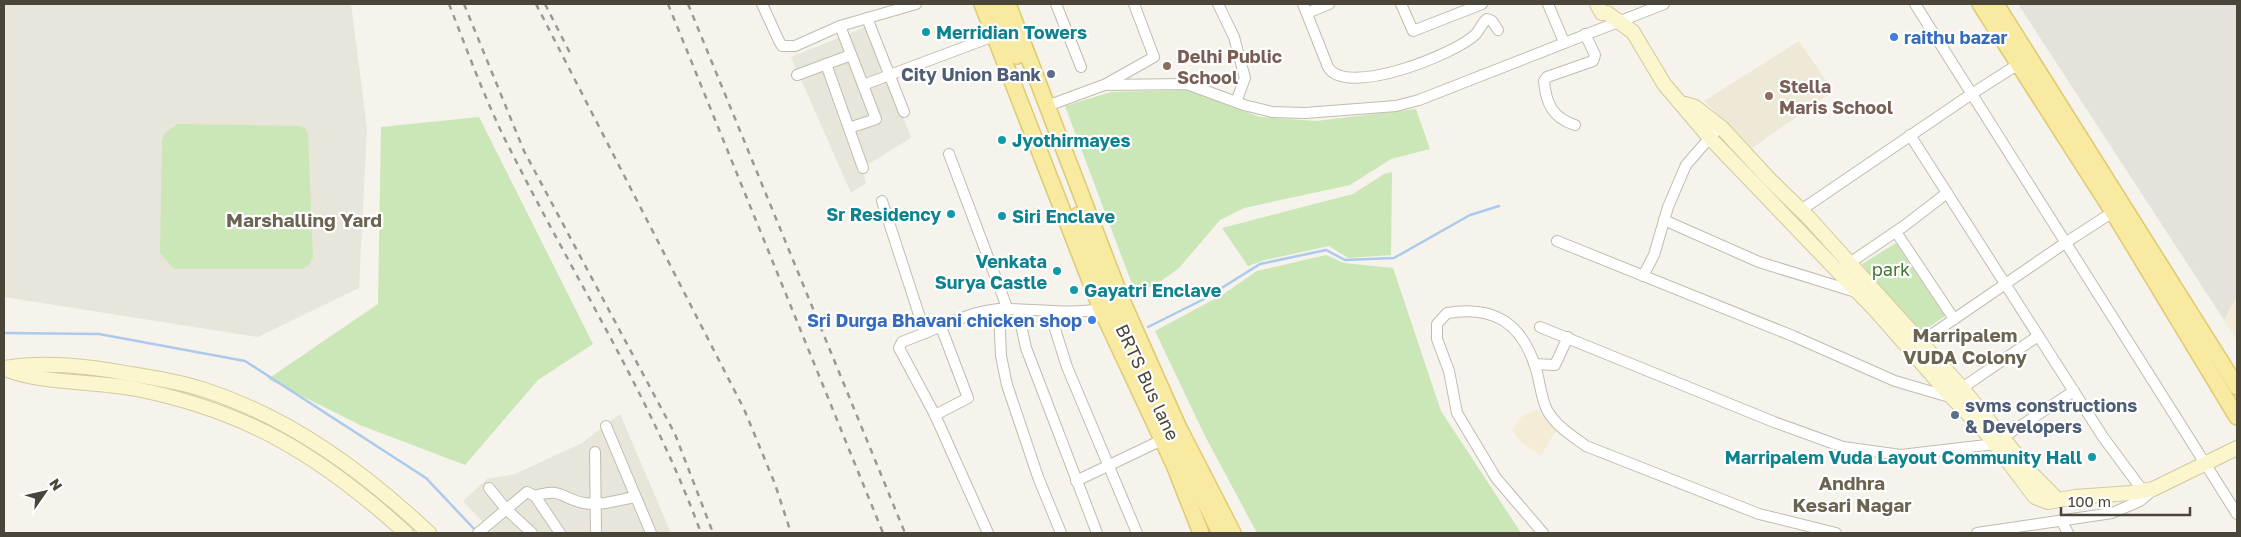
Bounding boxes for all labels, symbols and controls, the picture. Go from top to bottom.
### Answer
place label: Merridian Towers [936,21,1087,43]
marker: Merridian Towers [920,26,932,38]
place label: raithu bazar [1904,26,2008,48]
marker: raithu bazar [1888,31,1900,43]
place label: Delhi Public School [1177,45,1282,88]
marker: Delhi Public School [1161,60,1173,72]
place label: City Union Bank [901,63,1042,85]
marker: City Union Bank [1045,68,1057,80]
place label: Stella Maris School [1779,75,1893,118]
marker: Stella Maris School [1763,90,1775,102]
place label: Jyothirmayes [1012,129,1131,151]
marker: Jyothirmayes [996,134,1008,146]
place label: Sr Residency [826,203,941,225]
place label: Siri Enclave [1012,205,1116,227]
district label: Marshalling Yard [226,208,382,231]
marker: Sr Residency [945,208,957,220]
marker: Siri Enclave [996,210,1008,222]
place label: Venkata Surya Castle [935,250,1047,293]
park label: park [1872,258,1910,280]
marker: Venkata Surya Castle [1051,265,1063,277]
place label: Gayatri Enclave [1084,279,1222,301]
marker: Gayatri Enclave [1068,284,1080,296]
place label: Sri Durga Bhavani chicken shop [807,309,1082,331]
marker: Sri Durga Bhavani chicken shop [1086,314,1098,326]
street label: BRTS Bus lane [1111,320,1185,444]
district label: Marripalem VUDA Colony [1903,323,2028,368]
place label: svms constructions & Developers [1965,394,2137,437]
marker: svms constructions & Developers [1949,409,1961,421]
place label: Marripalem Vuda Layout Community Hall [1725,446,2082,468]
marker: Marripalem Vuda Layout Community Hall [2086,451,2098,463]
north arrow [20,467,70,517]
district label: Andhra Kesari Nagar [1792,471,1912,516]
text: N [46,475,66,494]
scale bar [2061,484,2190,516]
text: 100 m [2068,492,2111,510]

